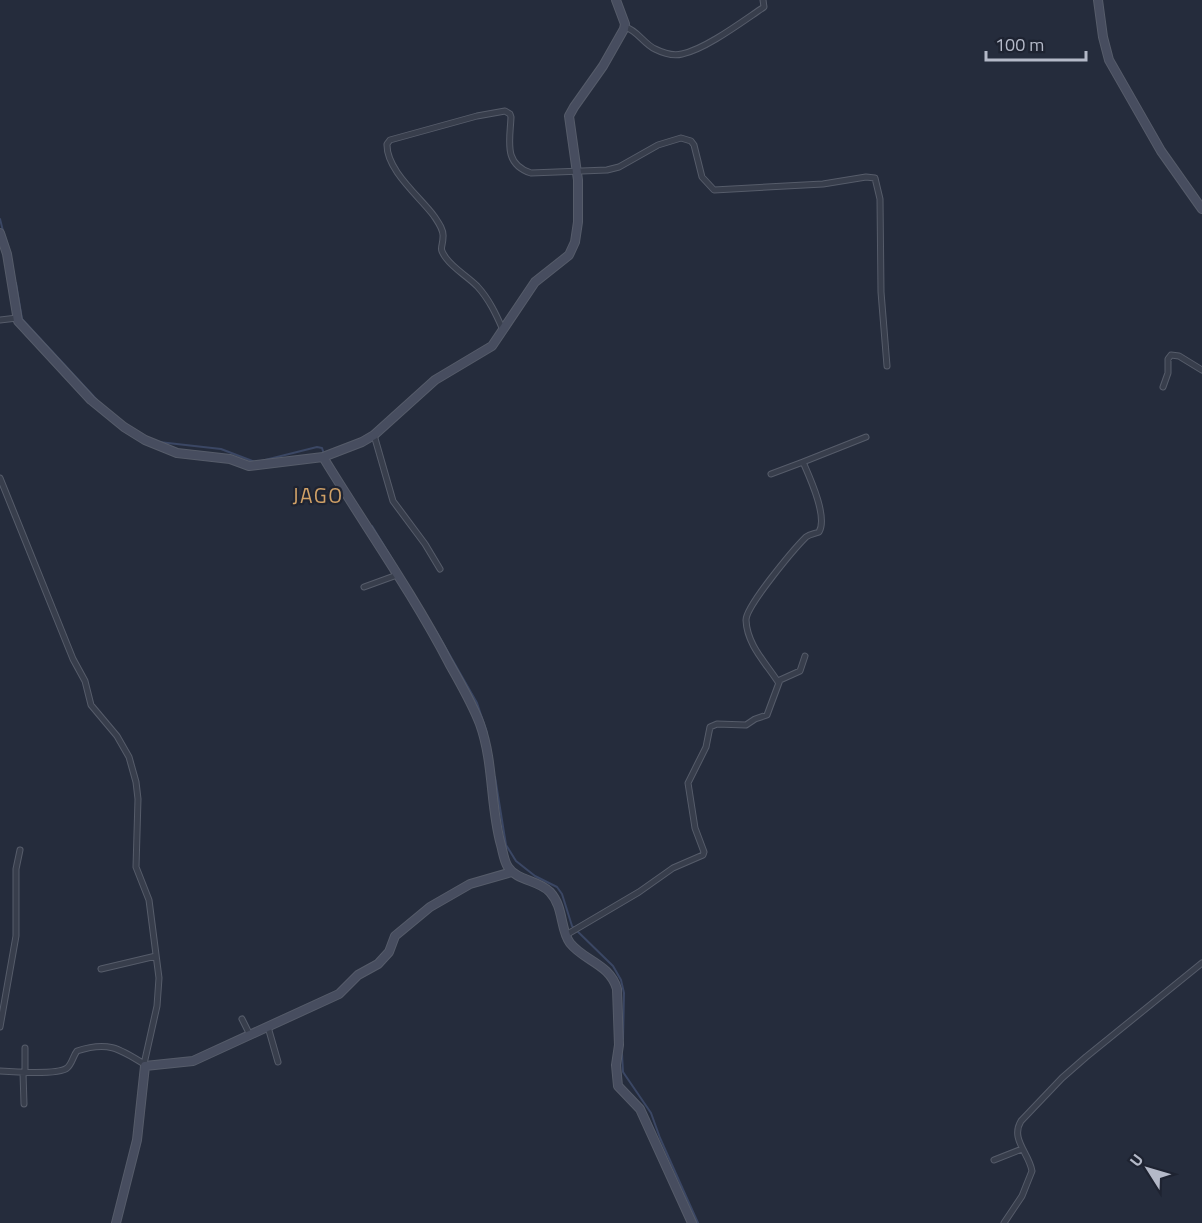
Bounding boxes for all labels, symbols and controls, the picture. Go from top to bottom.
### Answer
scale bar [986,24,1086,62]
text: 100 m [995,31,1044,58]
district label: JAGO [292,479,344,511]
north arrow [1118,1139,1178,1199]
text: U [1123,1149,1149,1171]

